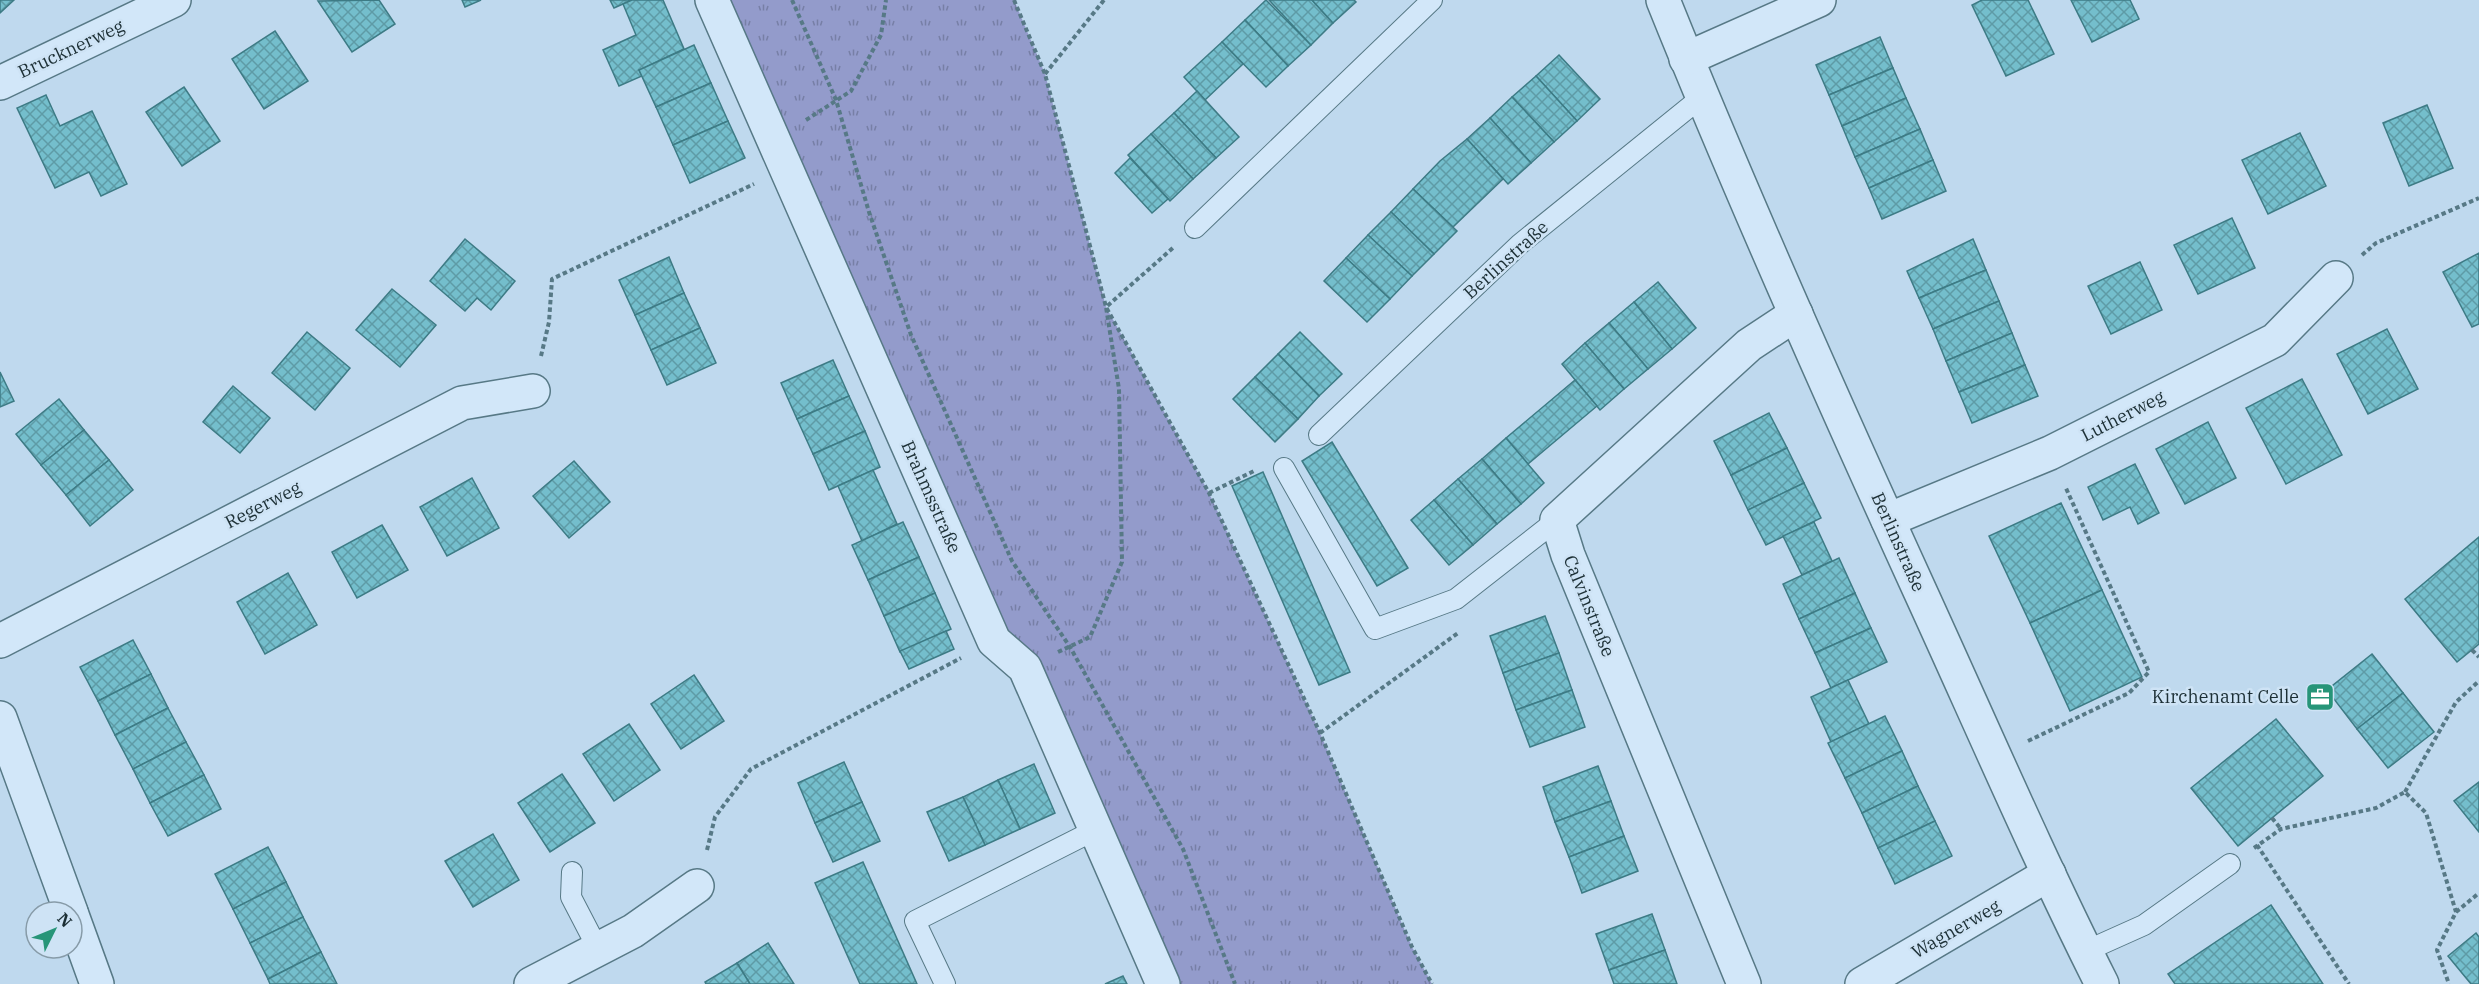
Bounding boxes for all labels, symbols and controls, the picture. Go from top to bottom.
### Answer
street label: Brucknerweg [14,14,128,83]
street label: Berlinstraße [1458,216,1553,304]
street label: Lutherweg [2077,385,2169,446]
street label: Brahmsstraße [896,437,967,557]
street label: Regerweg [221,475,305,534]
street label: Berlinstraße [1866,489,1931,595]
street label: Calvinstraße [1559,552,1620,660]
office icon: Kirchenamt Celle [2304,681,2336,713]
place label: Kirchenamt Celle [2152,685,2299,708]
street label: Wagnerweg [1907,894,2004,963]
north arrow [24,900,84,960]
text: N [53,908,77,931]

